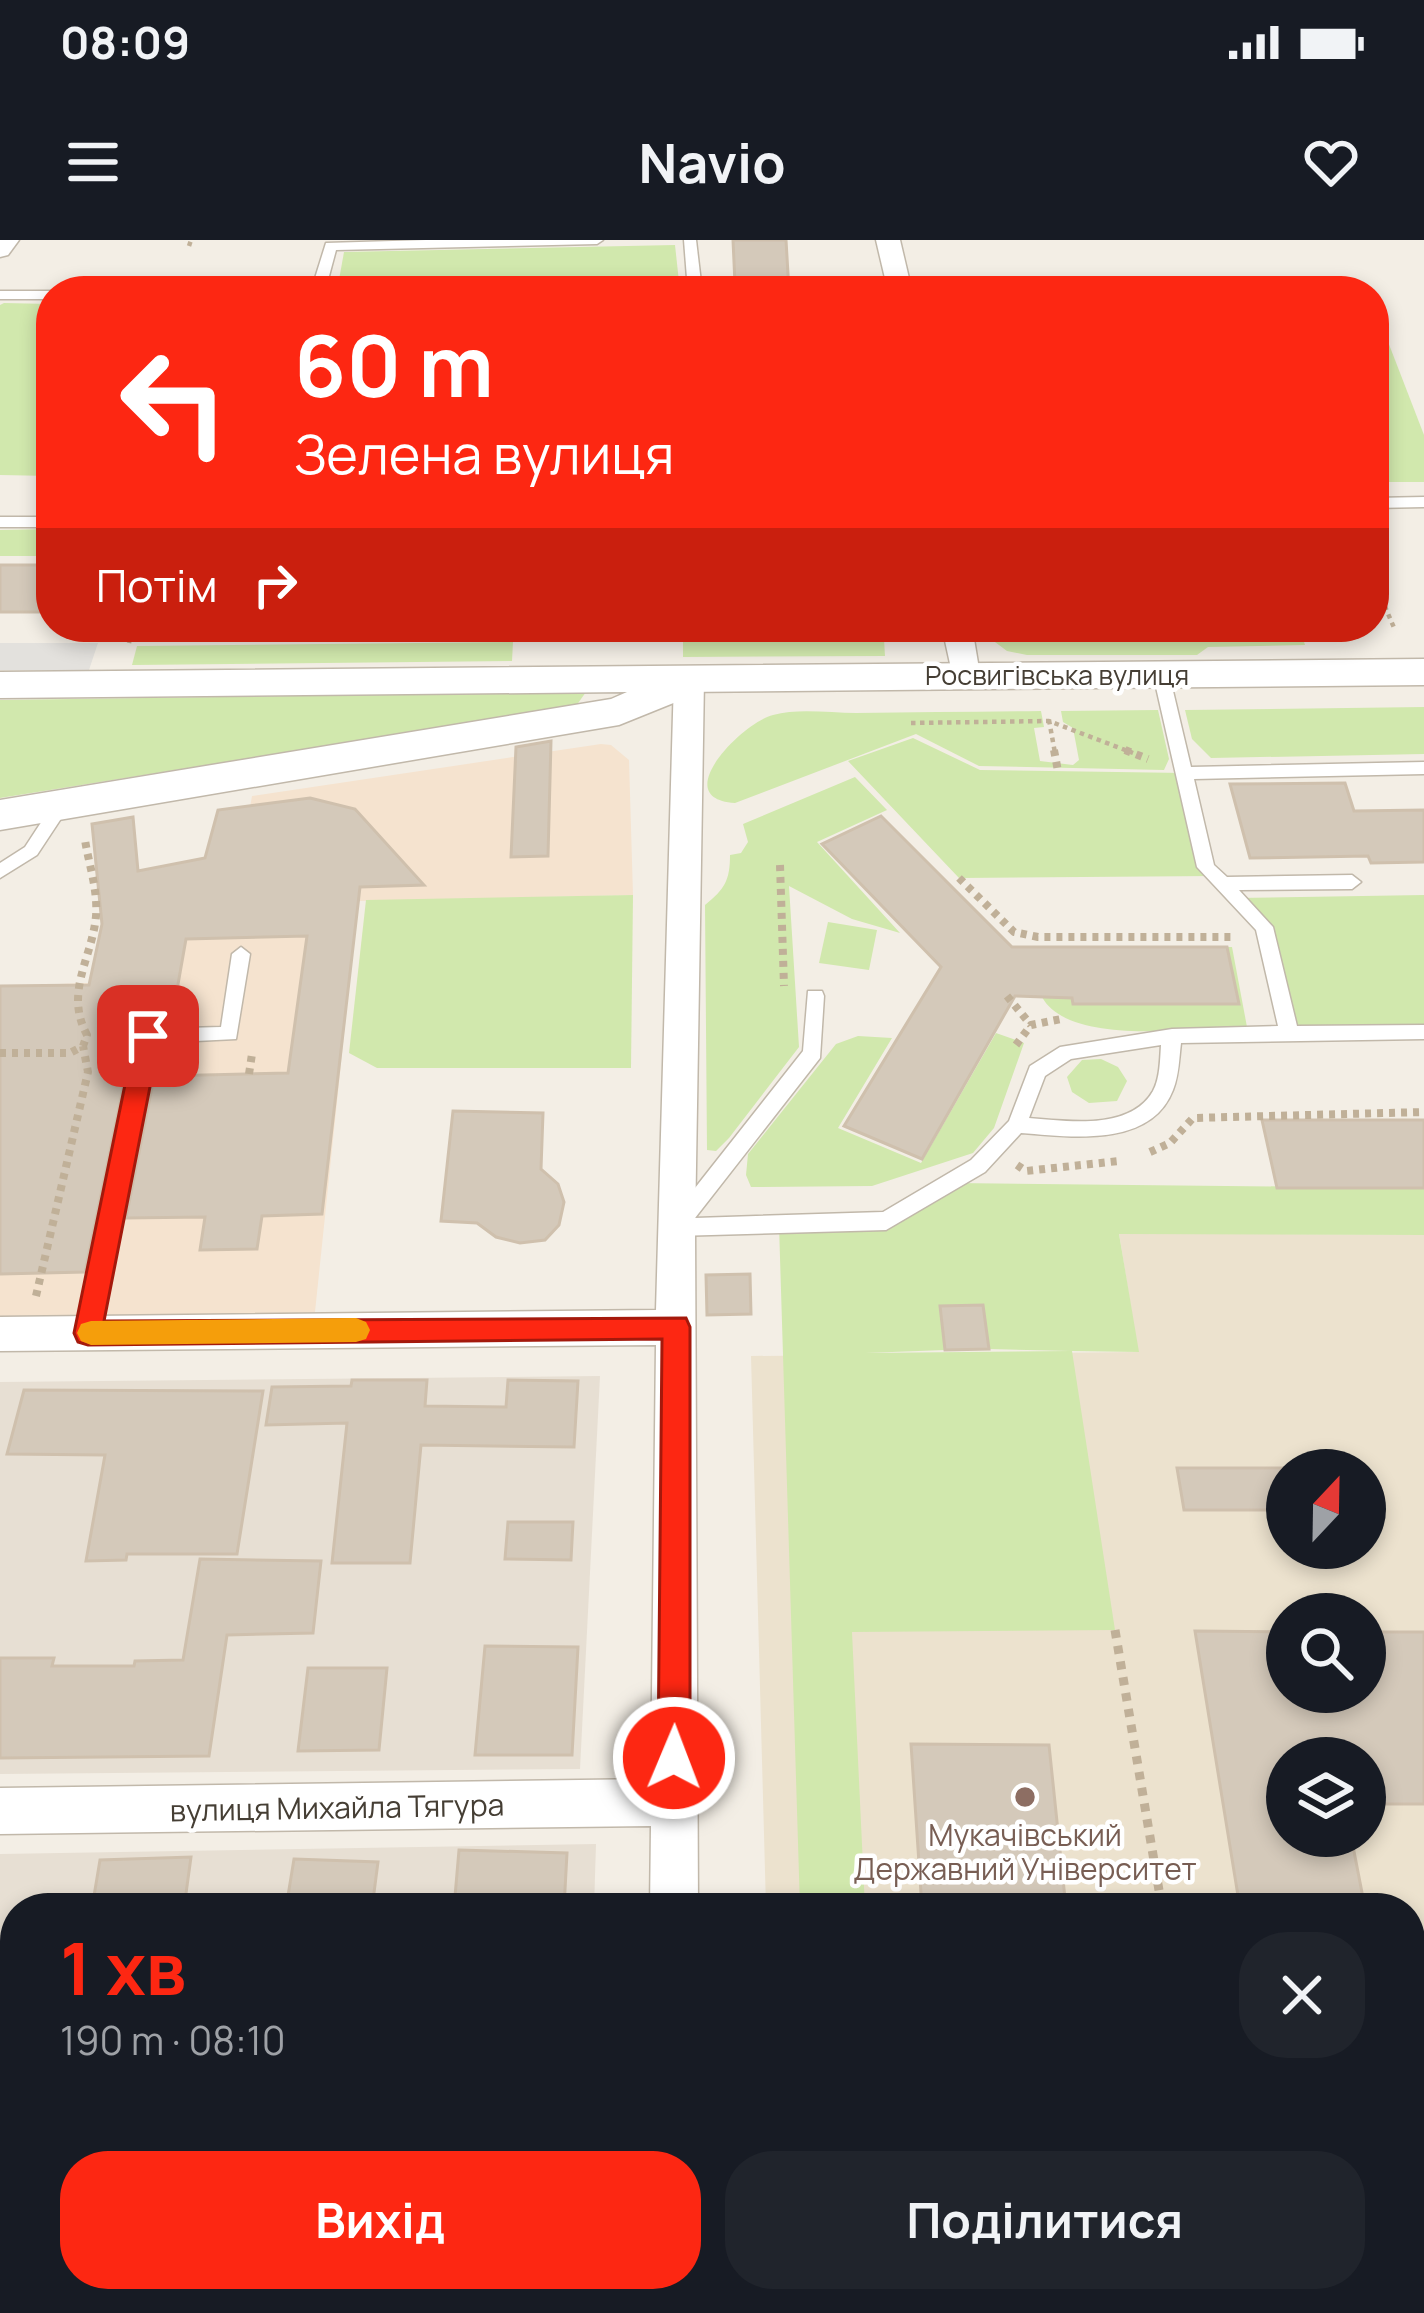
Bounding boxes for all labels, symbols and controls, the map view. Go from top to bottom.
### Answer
text: 08:09 [60,11,190,73]
text: Navio [638,125,786,199]
icon: menu [60,129,126,195]
icon: heart [1298,129,1364,195]
text: 60 m [294,307,494,422]
icon: left [96,324,252,480]
text: Зелена вулиця [294,416,674,490]
icon: right [242,552,308,618]
text: Потім [96,554,218,616]
street label: Росвигівська вулиця [925,656,1189,693]
pin [97,985,199,1087]
icon: arrive [115,1003,181,1069]
north arrow [1266,1449,1386,1569]
map controls [1266,1449,1386,1857]
button: search [1266,1593,1386,1713]
position arrow [611,1695,737,1821]
button: layers [1266,1737,1386,1857]
street label: вулиця Михайла Тягура [170,1784,504,1830]
marker: Мукачівський Державний Університет [1012,1784,1038,1810]
place label: Мукачівський Державний Університет [853,1814,1197,1889]
text: 1 хв [60,1918,186,2017]
button: close [1239,1932,1365,2058]
text: 190 m · 08:10 [60,2013,286,2067]
button: Вихід [60,2151,701,2289]
button: Поділитися [725,2151,1365,2289]

